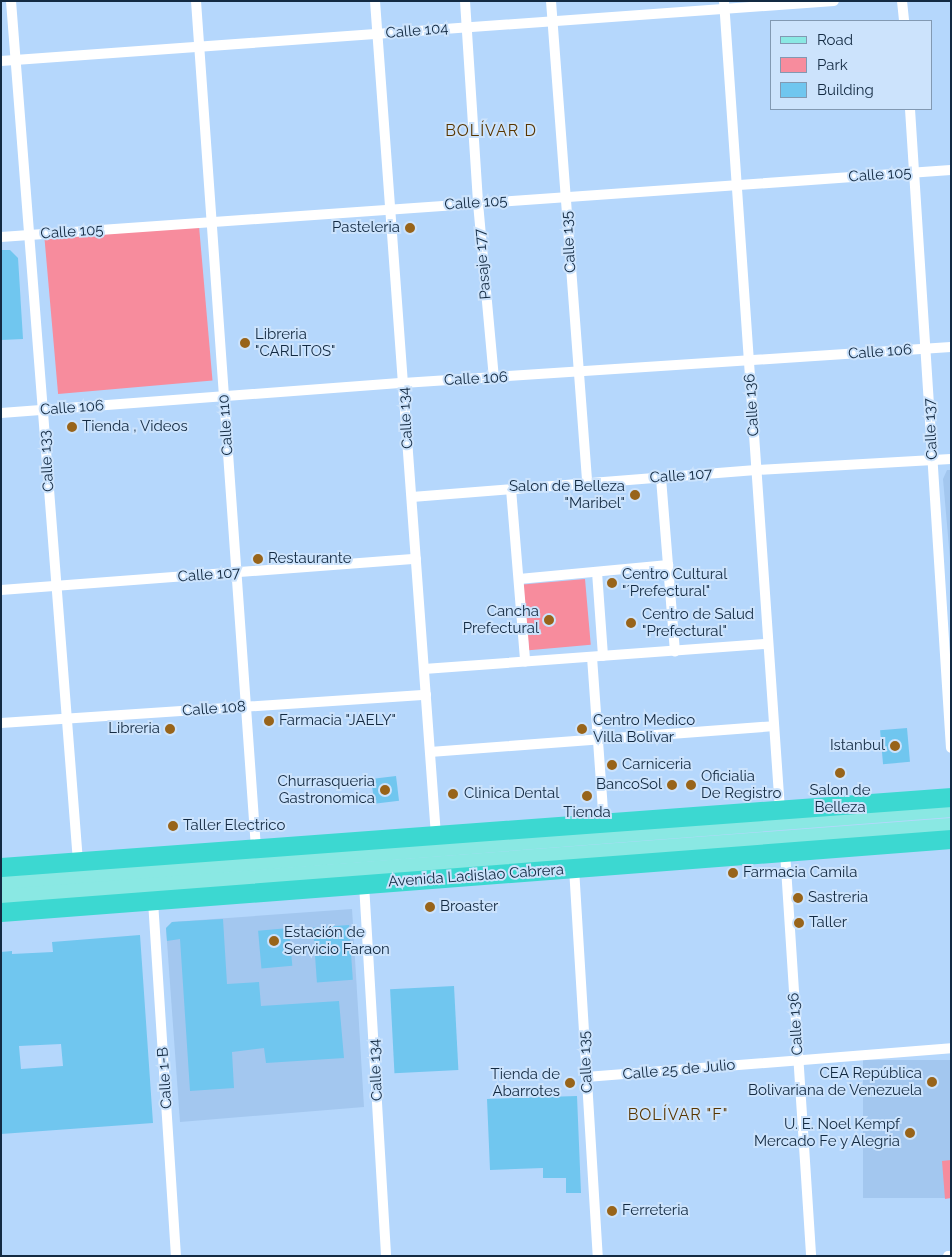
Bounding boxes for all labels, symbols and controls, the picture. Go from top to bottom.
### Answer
street label: Calle 104 [385,19,449,43]
legend [770,20,932,110]
text: Road [817,31,853,49]
text: Park [817,56,848,74]
text: Building [817,81,874,99]
district label: BOLÍVAR D [444,121,538,141]
street label: Calle 105 [848,164,912,186]
street label: Calle 105 [444,192,508,214]
street label: Calle 135 [558,211,580,273]
place label: Pasteleria [332,219,400,237]
street label: Calle 105 [40,221,104,243]
marker: Pasteleria [404,222,416,234]
street label: Pasaje 177 [471,228,495,300]
place label: Libreria "CARLITOS" [255,325,335,360]
marker: Libreria "CARLITOS" [239,337,251,349]
street label: Calle 106 [848,341,912,363]
street label: Calle 106 [444,368,508,390]
street label: Calle 136 [741,373,763,437]
street label: Calle 134 [395,387,417,449]
street label: Calle 110 [215,394,237,456]
street label: Calle 106 [40,397,104,419]
street label: Calle 137 [920,398,942,460]
place label: Tienda , Videos [82,418,188,436]
marker: Tienda , Videos [66,421,78,433]
street label: Calle 133 [36,430,58,492]
street label: Calle 107 [649,465,713,487]
place label: Salon de Belleza "Maribel" [509,477,625,512]
marker: Salon de Belleza "Maribel" [629,489,641,501]
place label: Restaurante [268,550,351,568]
marker: Restaurante [252,553,264,565]
street label: Calle 107 [177,564,241,586]
place label: Centro Cultural "´Prefectural" [622,565,727,600]
marker: Centro Cultural "´Prefectural" [606,577,618,589]
place label: Cancha Prefectural [463,602,539,637]
place label: Centro de Salud "Prefectural" [642,605,754,640]
marker: Cancha Prefectural [543,614,555,626]
marker: Centro de Salud "Prefectural" [624,616,638,630]
street label: Calle 108 [182,698,246,720]
place label: Centro Medico Villa Bolivar [593,711,695,746]
place label: Farmacia "JAELY" [279,712,396,730]
marker: Farmacia "JAELY" [263,715,275,727]
place label: Libreria [108,720,160,738]
marker: Centro Medico Villa Bolivar [575,722,589,736]
marker: Libreria [164,723,176,735]
place label: Istanbul [830,737,885,755]
marker: Istanbul [889,740,901,752]
place label: Carniceria [622,756,691,774]
marker: Carniceria [606,759,618,771]
place label: Oficialia De Registro [701,767,781,802]
marker: Salon de Belleza [834,767,846,779]
place label: Churrasqueria Gastronomica [277,772,375,807]
place label: BancoSol [596,776,662,794]
marker: BancoSol [666,779,678,791]
marker: Oficialia De Registro [685,779,697,791]
place label: Salon de Belleza [810,781,870,816]
marker: Churrasqueria Gastronomica [379,784,391,796]
place label: Clinica Dental [464,785,559,803]
marker: Clinica Dental [446,787,460,801]
marker: Tienda [581,790,593,802]
place label: Tienda [563,804,611,822]
place label: Taller Electrico [183,817,286,835]
marker: Taller Electrico [167,820,179,832]
street label: Avenida Ladislao Cabrera [387,861,565,891]
place label: Farmacia Camila [743,864,858,882]
marker: Farmacia Camila [727,867,739,879]
place label: Sastreria [808,889,868,907]
marker: Sastreria [792,892,804,904]
place label: Broaster [440,898,498,916]
marker: Broaster [424,901,436,913]
place label: Taller [809,914,847,932]
marker: Taller [793,917,805,929]
place label: Estación de Servicio Faraon [284,923,390,958]
marker: Estación de Servicio Faraon [268,935,280,947]
street label: Calle 136 [785,992,807,1056]
street label: Calle 135 [575,1031,597,1093]
street label: Calle 134 [365,1039,387,1101]
street label: Calle 1-B [154,1047,176,1109]
street label: Calle 25 de Julio [622,1056,736,1084]
place label: CEA República Bolivariana de Venezuela [748,1064,922,1099]
place label: Tienda de Abarrotes [491,1065,560,1100]
marker: CEA República Bolivariana de Venezuela [926,1076,938,1088]
marker: Tienda de Abarrotes [564,1077,576,1089]
district label: BOLÍVAR "F" [626,1105,730,1125]
place label: U. E. Noel Kempf Mercado Fe y Alegria [753,1115,900,1150]
marker: U. E. Noel Kempf Mercado Fe y Alegria [904,1127,916,1139]
place label: Ferreteria [622,1202,689,1220]
marker: Ferreteria [606,1205,618,1217]

